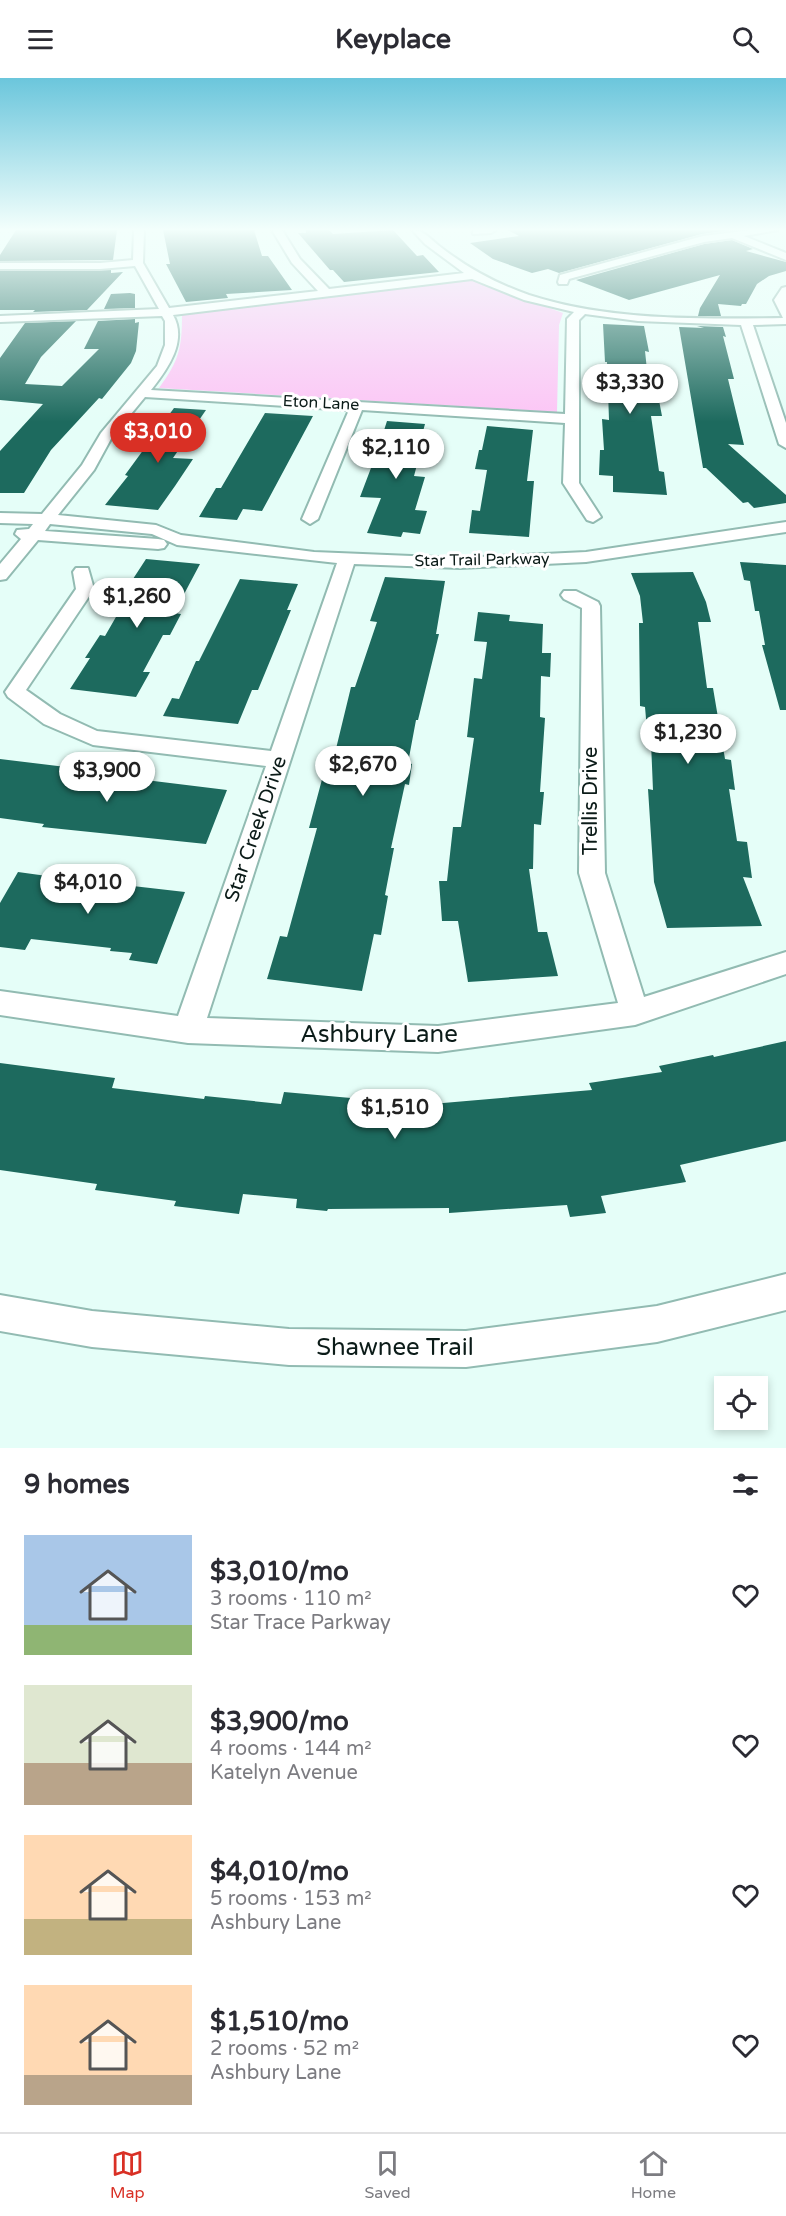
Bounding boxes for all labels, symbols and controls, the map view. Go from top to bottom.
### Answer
icon: menu [24,23,57,56]
text: Keyplace [335,23,451,56]
icon: search [729,23,762,56]
pin: $3,330 [581,364,679,415]
text: $3,330 [596,371,664,395]
street label: Eton Lane [282,391,360,415]
pin: $3,010 [109,413,207,464]
text: $3,010 [124,420,192,444]
pin: $2,110 [347,429,445,480]
text: $2,110 [362,436,430,460]
street label: Star Trail Parkway [414,549,550,571]
pin: $1,260 [88,578,186,629]
text: $1,260 [103,585,171,609]
pin: $1,230 [639,714,737,765]
text: $1,230 [654,721,722,745]
pin: $2,670 [314,746,412,797]
street label: Trellis Drive [579,747,603,855]
pin: $3,900 [58,752,156,803]
street label: Star Creek Drive [220,753,292,905]
text: $2,670 [329,753,397,777]
text: $3,900 [73,759,141,783]
pin: $4,010 [39,864,137,915]
text: $4,010 [54,871,122,895]
street label: Ashbury Lane [300,1020,458,1049]
pin: $1,510 [346,1089,444,1140]
text: $1,510 [361,1096,429,1120]
street label: Shawnee Trail [316,1333,474,1362]
map controls [714,1376,768,1430]
button: locate [714,1376,768,1430]
icon: filters [729,1468,762,1501]
text: 9 homes [24,1469,130,1500]
text: $3,010/mo [210,1556,349,1587]
icon: home [72,1559,144,1631]
icon: heart [729,1579,762,1612]
text: 3 rooms · 110 m² [210,1587,372,1611]
text: Star Trace Parkway [210,1611,391,1635]
text: $3,900/mo [210,1706,349,1737]
icon: home [72,1709,144,1781]
icon: heart [729,1729,762,1762]
text: 4 rooms · 144 m² [210,1737,372,1761]
text: Katelyn Avenue [210,1761,358,1785]
text: $4,010/mo [210,1856,349,1887]
icon: home [72,1859,144,1931]
icon: heart [729,1879,762,1912]
text: 5 rooms · 153 m² [210,1887,372,1911]
text: Ashbury Lane [210,1911,341,1935]
text: $1,510/mo [210,2006,349,2037]
icon: home [72,2009,144,2081]
icon: heart [729,2029,762,2062]
text: 2 rooms · 52 m² [210,2037,359,2061]
text: Ashbury Lane [210,2061,341,2085]
tab: Map [110,2147,145,2203]
tab: Saved [364,2147,411,2203]
tab: Home [631,2147,676,2203]

